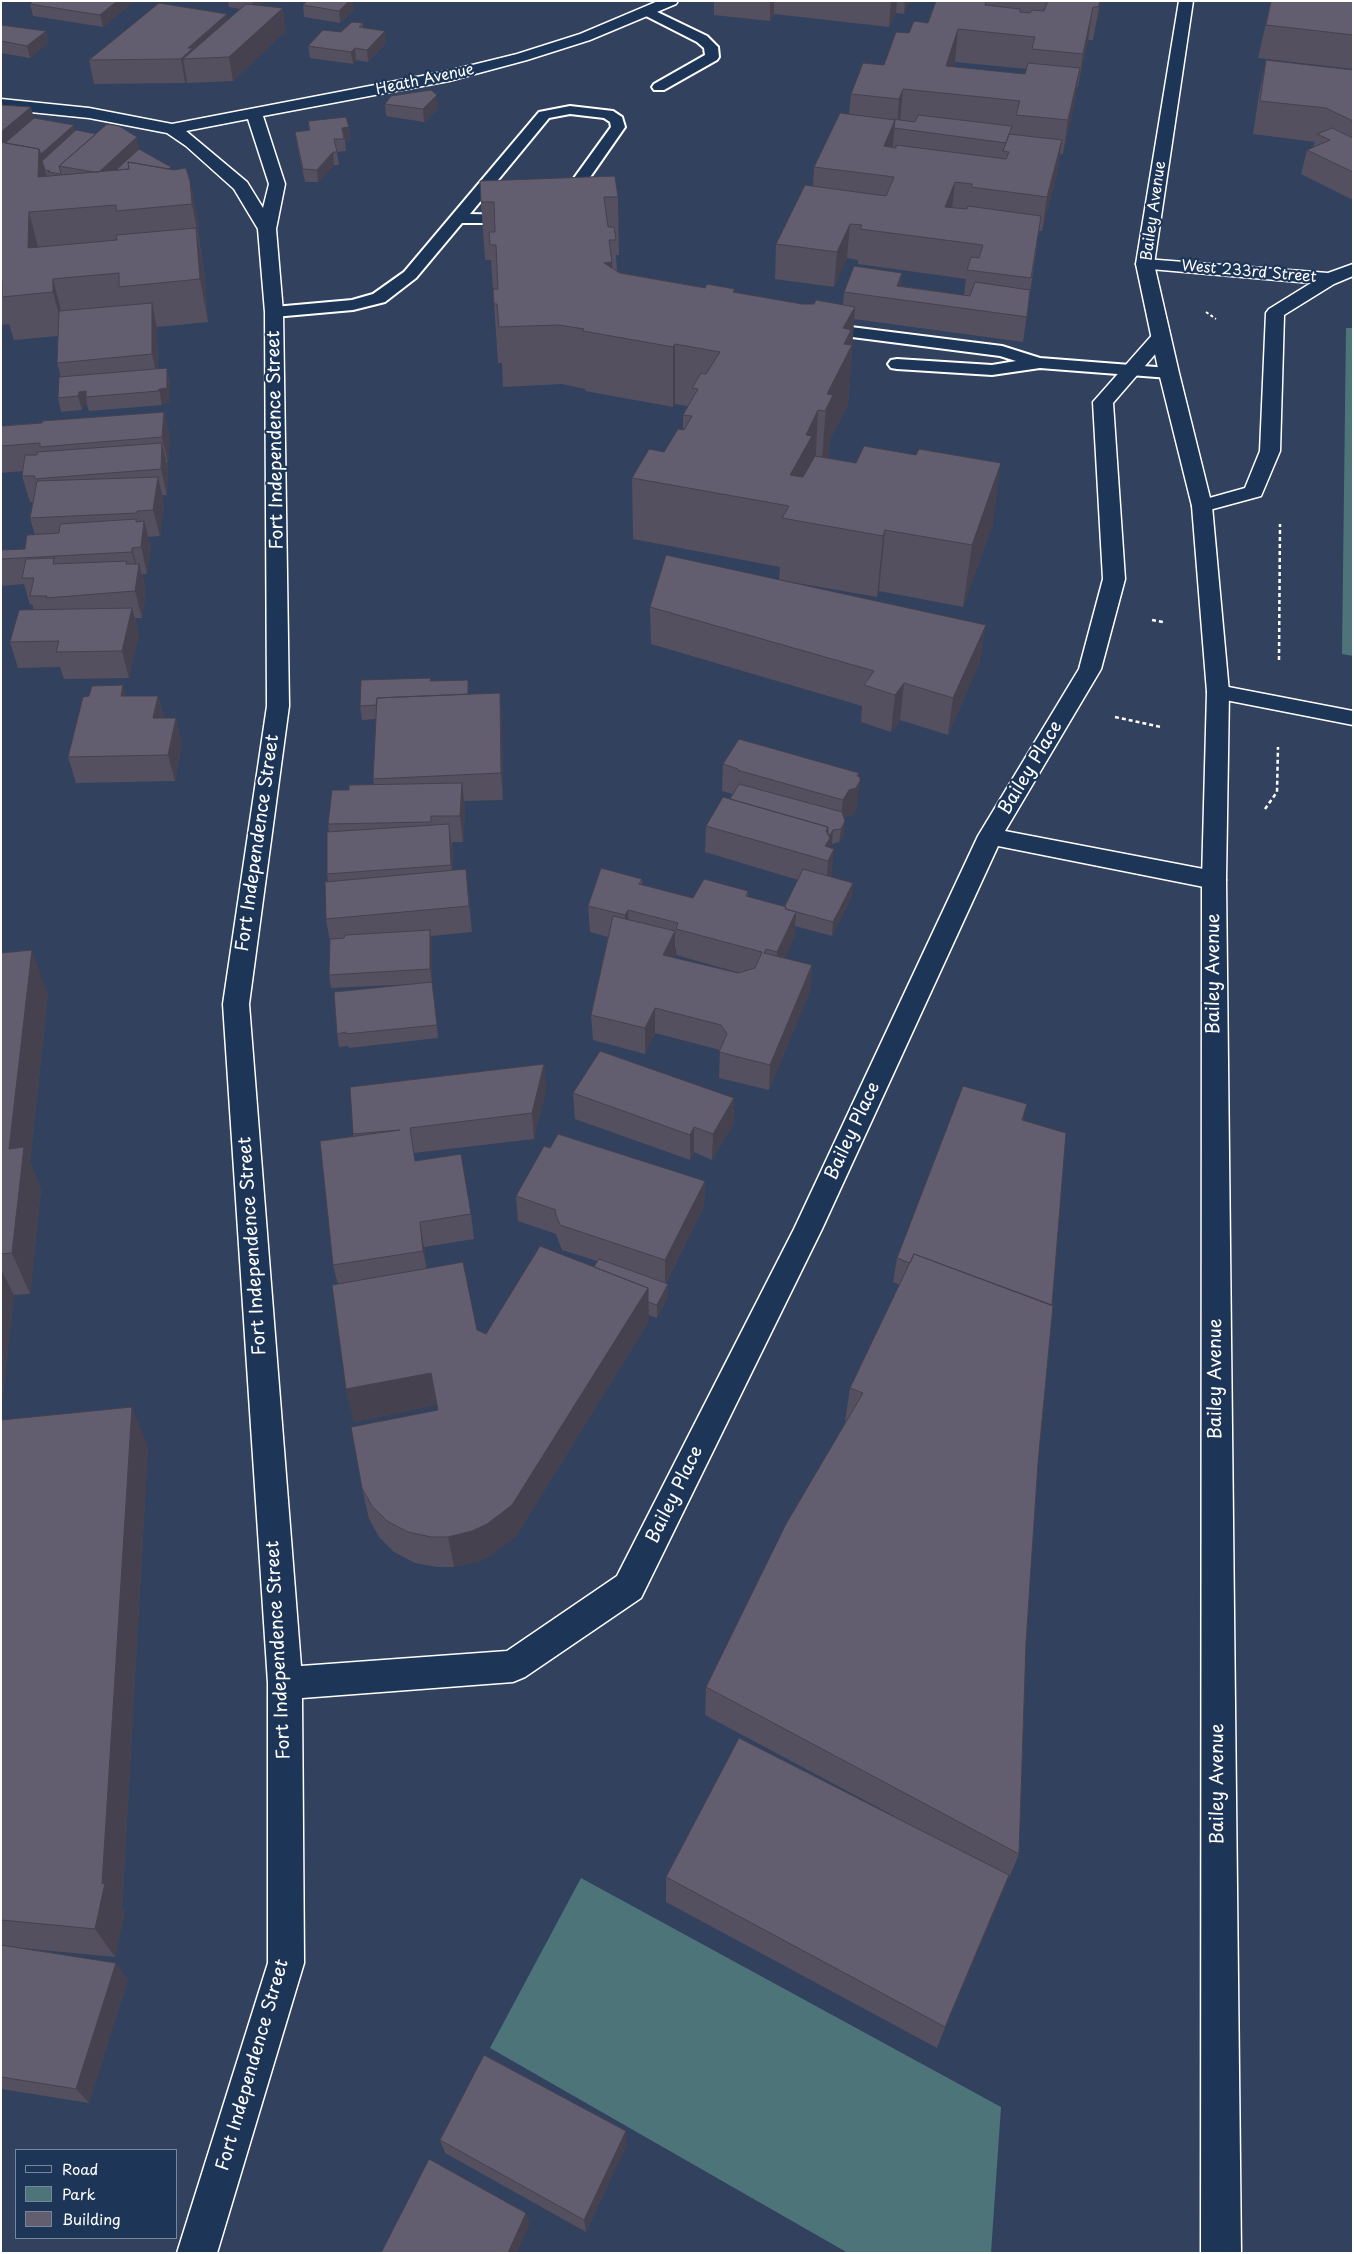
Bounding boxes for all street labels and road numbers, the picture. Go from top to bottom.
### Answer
street label: Heath Avenue [374,61,476,99]
street label: Bailey Avenue [1138,160,1170,262]
street label: West 233rd Street [1181,257,1317,287]
street label: Fort Independence Street [263,330,289,550]
street label: Bailey Place [995,717,1067,819]
street label: Fort Independence Street [232,733,284,953]
street label: Bailey Avenue [1203,913,1225,1035]
street label: Bailey Place [821,1079,885,1183]
street label: Fort Independence Street [235,1136,271,1356]
street label: Bailey Avenue [1205,1318,1227,1440]
street label: Bailey Place [642,1443,708,1547]
street label: Fort Independence Street [262,1540,296,1760]
street label: Bailey Avenue [1207,1723,1229,1845]
street label: Fort Independence Street [212,1957,294,2173]

